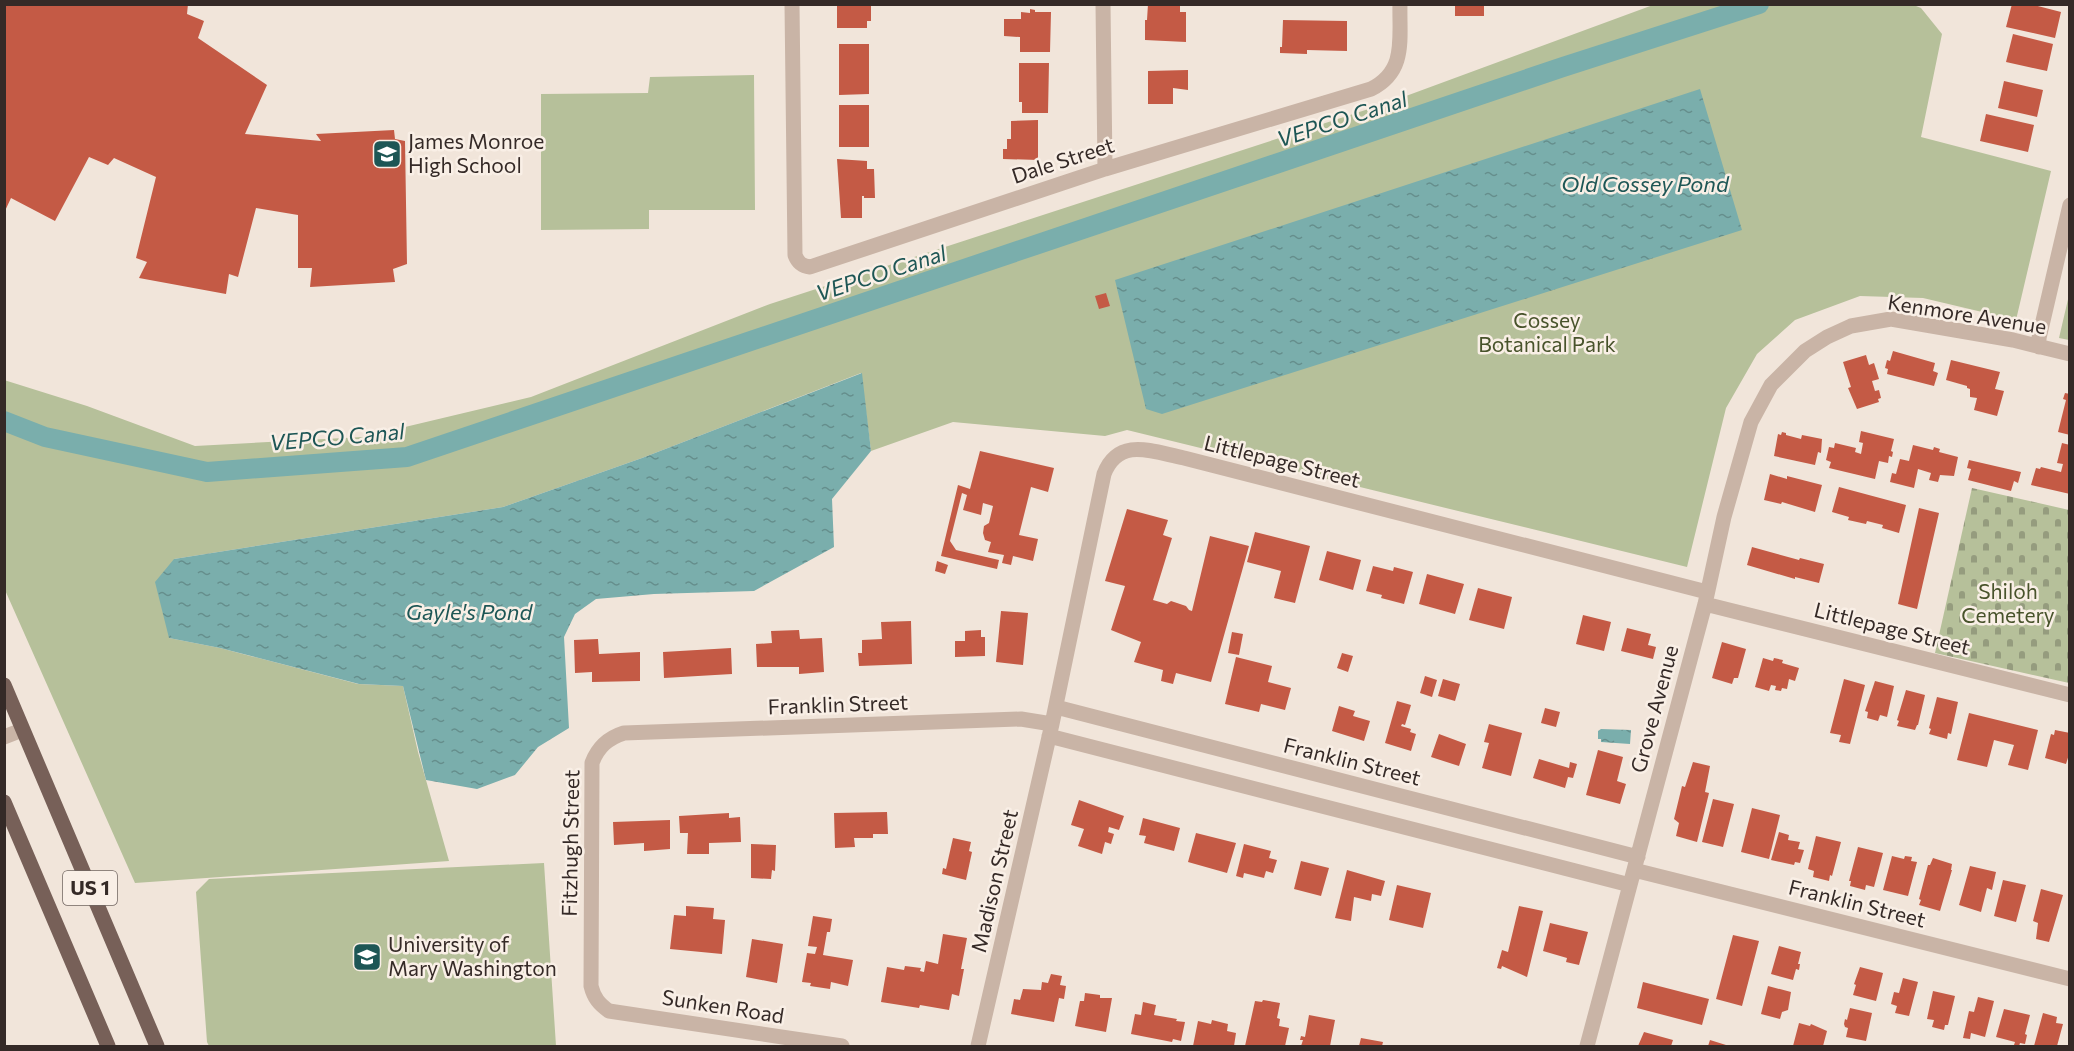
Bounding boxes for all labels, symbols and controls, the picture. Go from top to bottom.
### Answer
water label: VEPCO Canal [1273,85,1411,152]
place label: James Monroe High School [408,128,544,177]
street label: Dale Street [1008,131,1117,188]
school or university icon: James Monroe High School [371,138,403,170]
water label: Old Cossey Pond [1561,170,1730,197]
water label: VEPCO Canal [812,239,950,306]
street label: Kenmore Avenue [1886,289,2048,338]
park label: Cossey Botanical Park [1478,307,1616,356]
water label: VEPCO Canal [268,417,406,456]
street label: Littlepage Street [1202,429,1363,492]
park label: Shiloh Cemetery [1961,578,2055,627]
street label: Littlepage Street [1812,596,1973,659]
water label: Gayle's Pond [406,598,533,625]
street label: Grove Avenue [1625,642,1683,775]
street label: Franklin Street [767,689,909,718]
street label: Franklin Street [1281,731,1424,790]
street label: Fitzhugh Street [556,769,583,917]
street label: Madison Street [965,807,1022,955]
road number: US 1 [63,871,117,905]
street label: Franklin Street [1786,873,1929,932]
place label: University of Mary Washington [388,931,557,980]
school or university icon: University of Mary Washington [351,941,383,973]
street label: Sunken Road [660,984,786,1027]

